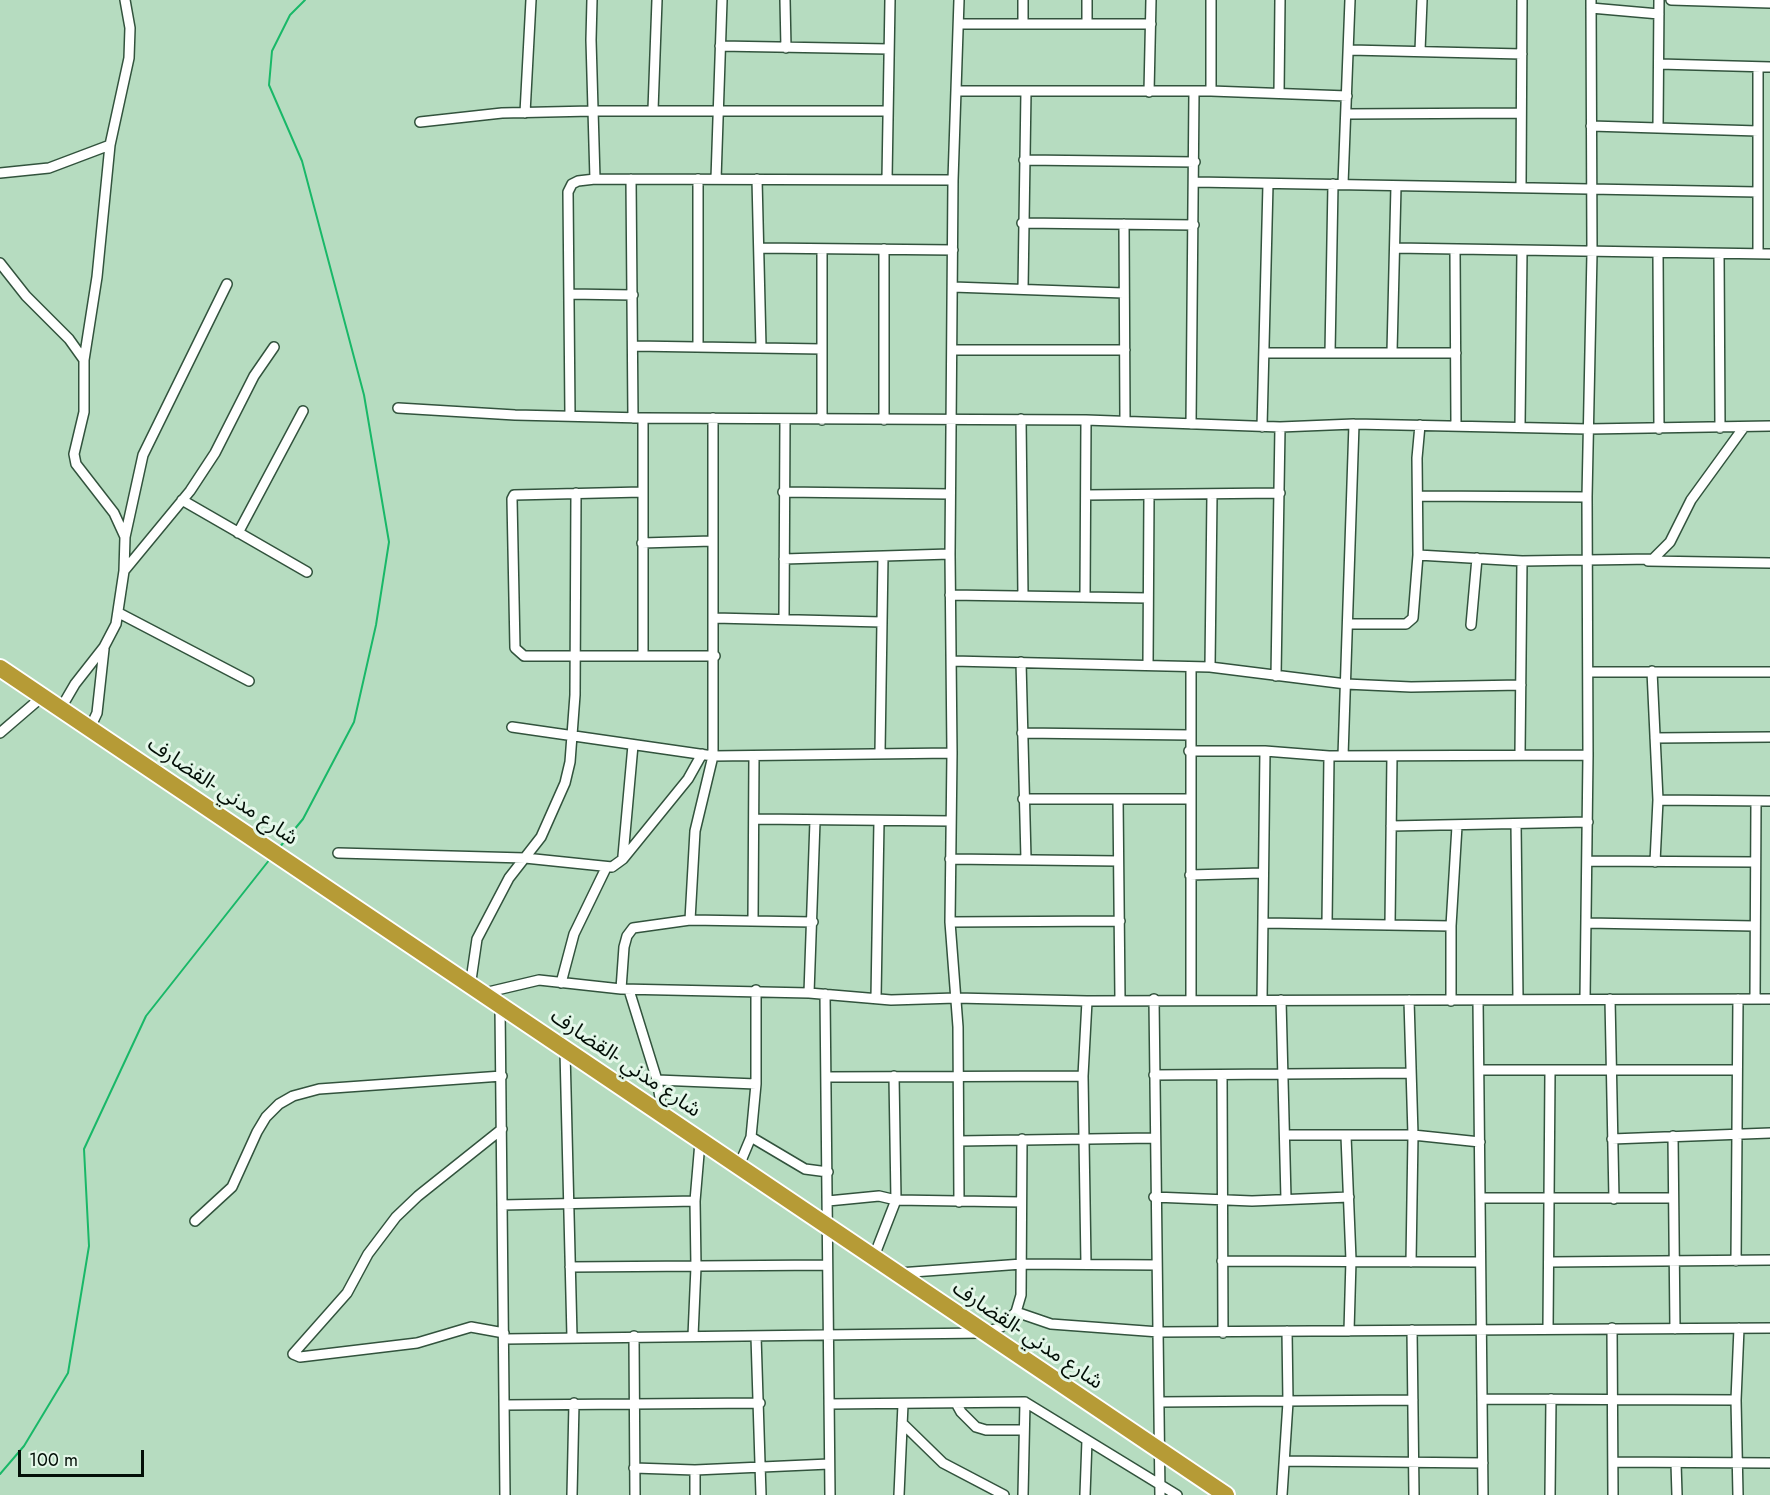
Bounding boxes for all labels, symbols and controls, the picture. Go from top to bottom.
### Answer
street label: شارع مدني -القضارف [142,732,302,852]
street label: شارع مدني -القضارف [545,1004,705,1124]
street label: شارع مدني -القضارف [947,1276,1107,1396]
scale bar [21,1438,147,1476]
text: 100 m [29,1447,78,1473]

